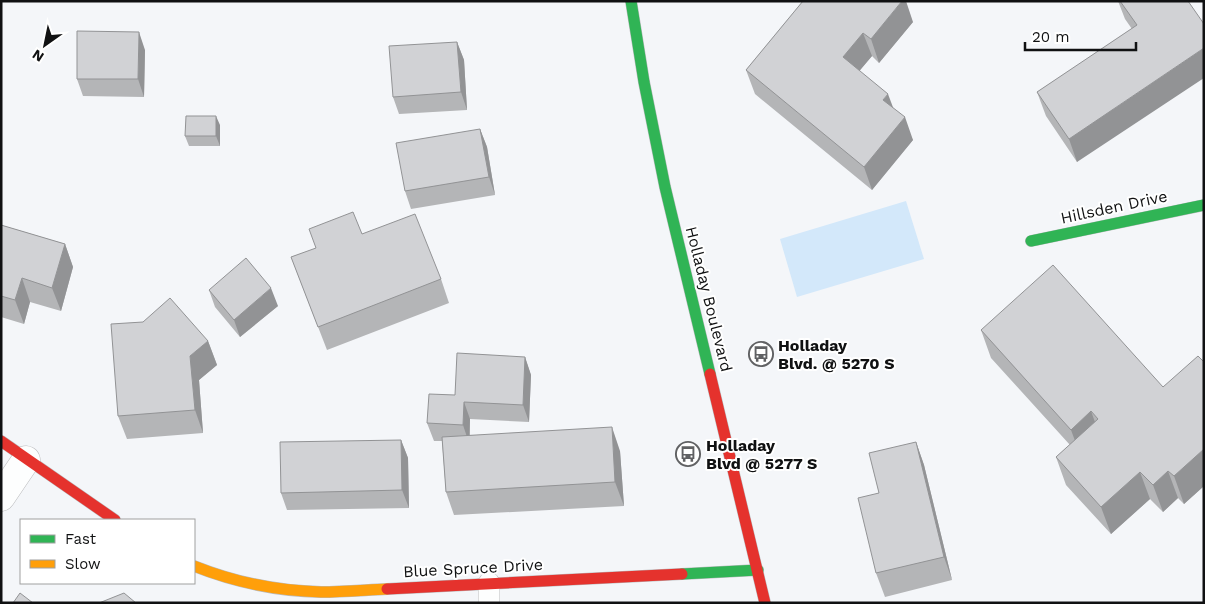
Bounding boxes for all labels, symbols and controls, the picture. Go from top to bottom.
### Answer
north arrow [20,20,70,70]
scale bar [1025,20,1136,52]
text: 20 m [1032,28,1070,46]
text: N [29,46,47,65]
street label: Hillsden Drive [1059,186,1169,228]
street label: Holladay Boulevard [682,224,736,374]
place label: Holladay Blvd. @ 5270 S [778,336,895,373]
bus stop icon: Holladay Blvd. @ 5270 S [748,341,774,367]
place label: Holladay Blvd @ 5277 S [706,436,817,473]
bus stop icon: Holladay Blvd @ 5277 S [675,441,701,467]
legend [20,519,195,584]
text: Fast [65,530,97,548]
text: Slow [65,555,101,573]
street label: Blue Spruce Drive [403,555,543,581]

